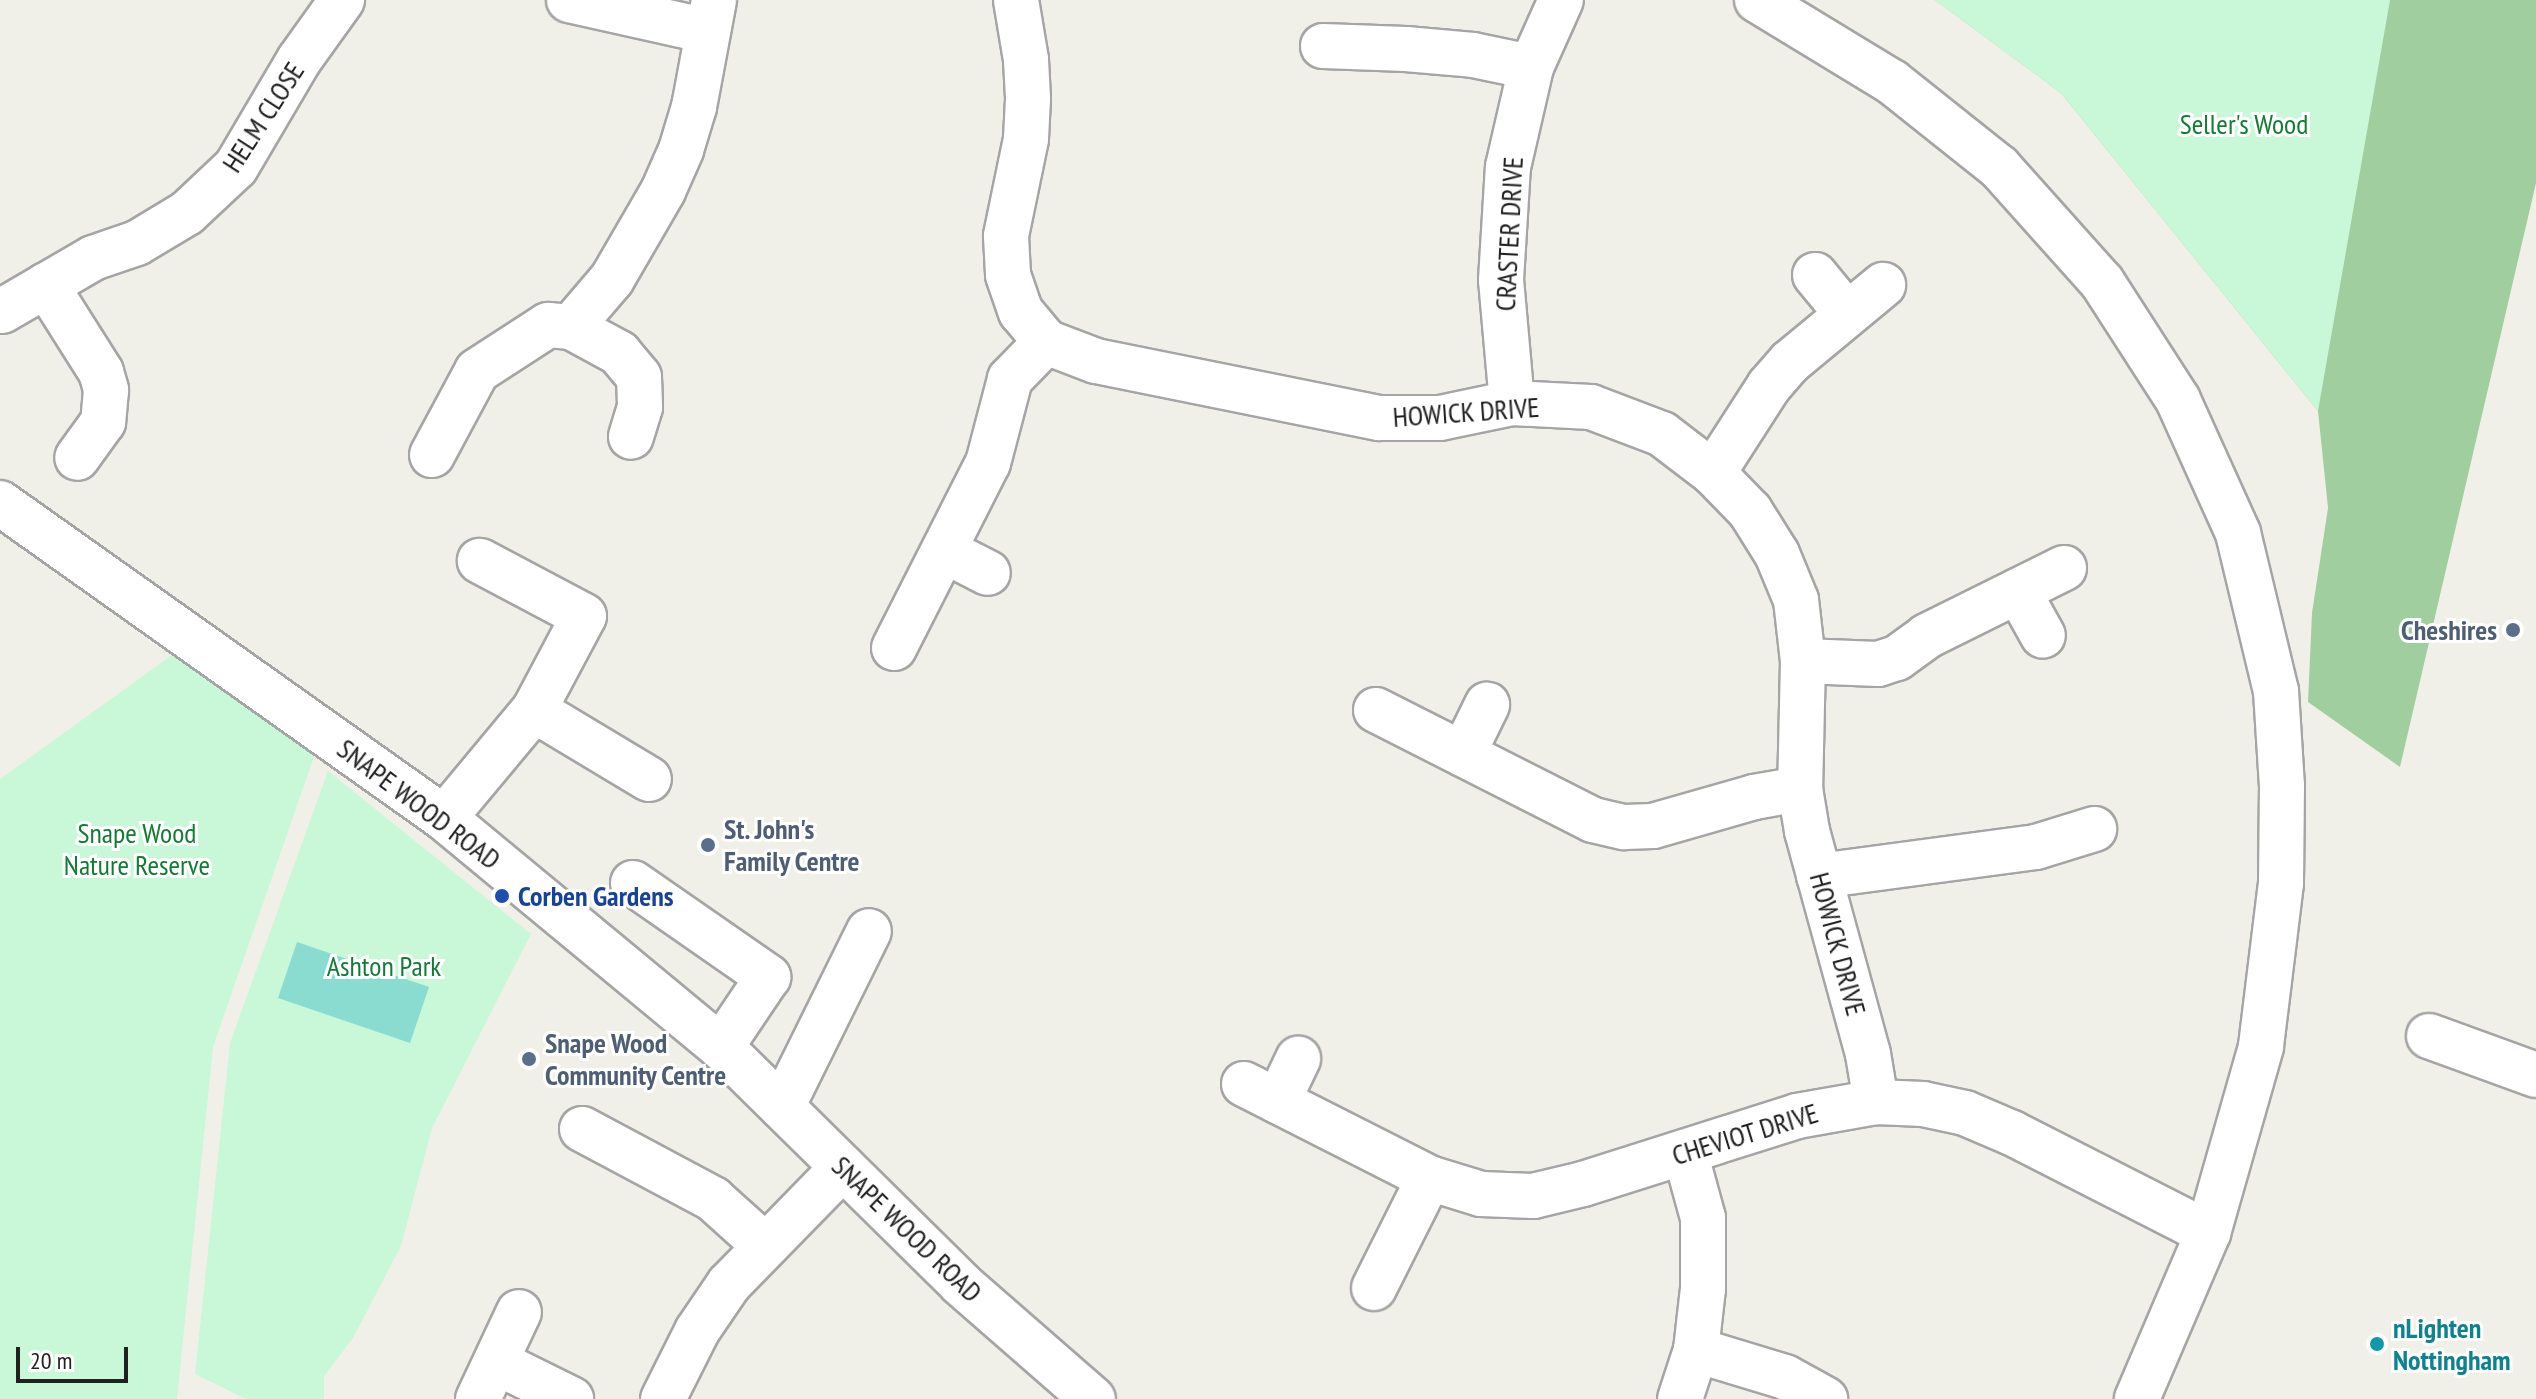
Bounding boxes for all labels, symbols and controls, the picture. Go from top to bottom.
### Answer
street label: HELM CLOSE [215,56,311,178]
park label: Seller's Wood [2180,107,2308,141]
street label: CRASTER DRIVE [1488,156,1530,312]
street label: HOWICK DRIVE [1391,390,1541,434]
place label: Cheshires [2401,613,2497,647]
marker: Cheshires [2504,621,2522,639]
street label: SNAPE WOOD ROAD [331,732,507,876]
place label: St. John's Family Centre [724,812,861,878]
park label: Snape Wood Nature Reserve [64,816,210,882]
marker: St. John's Family Centre [699,836,717,854]
street label: HOWICK DRIVE [1803,868,1873,1020]
place label: Corben Gardens [518,879,674,913]
marker: Corben Gardens [493,887,511,905]
park label: Ashton Park [327,949,441,983]
place label: Snape Wood Community Centre [545,1026,727,1092]
marker: Snape Wood Community Centre [520,1050,538,1068]
street label: CHEVIOT DRIVE [1668,1096,1822,1172]
street label: SNAPE WOOD ROAD [825,1149,989,1309]
place label: nLighten Nottingham [2393,1311,2511,1377]
scale bar [20,1331,132,1381]
marker: nLighten Nottingham [2368,1335,2386,1353]
text: 20 m [30,1345,72,1376]

